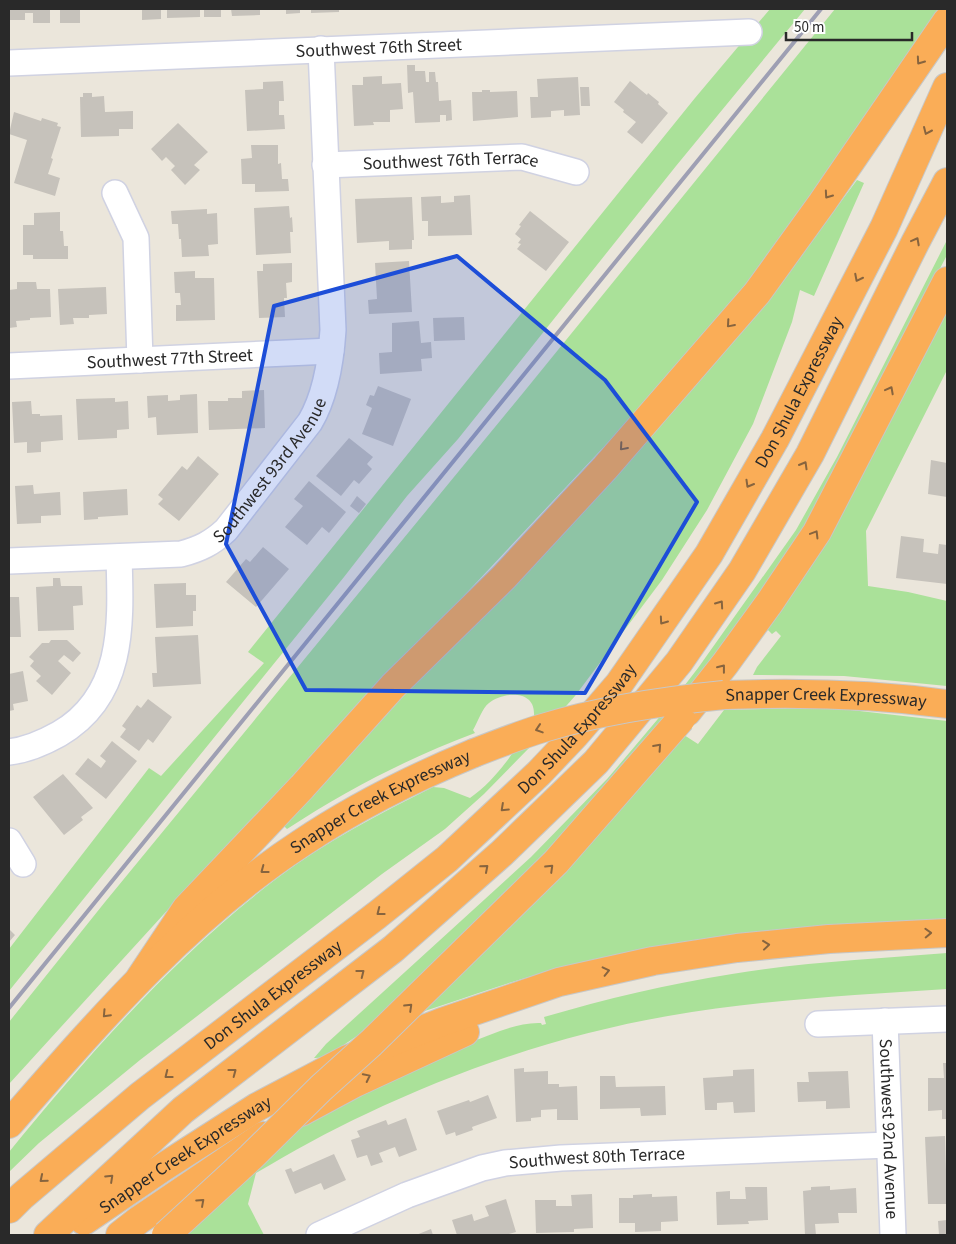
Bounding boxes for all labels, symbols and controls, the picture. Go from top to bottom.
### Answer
scale bar [786,10,912,42]
text: 50 m [794,17,824,38]
street label: Southwest 76th Street [295,32,462,63]
one-way arrow [917,55,926,65]
one-way arrow [923,126,934,135]
street label: Southwest 76th Terrace [362,144,542,176]
one-way arrow [825,189,834,198]
one-way arrow [910,237,920,246]
one-way arrow [854,273,864,282]
street label: Don Shula Expressway [749,311,849,472]
one-way arrow [727,319,736,328]
street label: Southwest 77th Street [86,342,253,375]
one-way arrow [884,387,894,396]
street label: Southwest 93rd Avenue [207,394,333,549]
one-way arrow [620,442,629,451]
one-way arrow [797,461,807,470]
one-way arrow [746,478,756,487]
one-way arrow [809,531,819,540]
one-way arrow [714,600,723,609]
one-way arrow [660,615,669,625]
street label: Don Shula Expressway [512,658,642,800]
one-way arrow [717,665,725,674]
street label: Snapper Creek Expressway [725,681,928,714]
one-way arrow [535,724,544,734]
street label: Snapper Creek Expressway [285,743,475,860]
one-way arrow [652,744,661,753]
one-way arrow [501,802,510,811]
one-way arrow [261,864,270,872]
one-way arrow [480,865,489,874]
one-way arrow [544,865,553,874]
one-way arrow [377,907,386,915]
one-way arrow [925,928,933,939]
street label: Don Shula Expressway [198,933,348,1056]
one-way arrow [763,939,771,950]
one-way arrow [602,966,611,977]
one-way arrow [355,971,364,979]
one-way arrow [403,1003,412,1012]
one-way arrow [103,1008,112,1017]
street label: Southwest 92nd Avenue [873,1038,905,1220]
one-way arrow [165,1069,174,1077]
one-way arrow [227,1069,236,1078]
one-way arrow [362,1073,371,1084]
street label: Snapper Creek Expressway [94,1089,276,1220]
street label: Southwest 80th Terrace [508,1141,686,1175]
one-way arrow [39,1173,48,1182]
one-way arrow [104,1175,113,1184]
one-way arrow [196,1199,205,1208]

